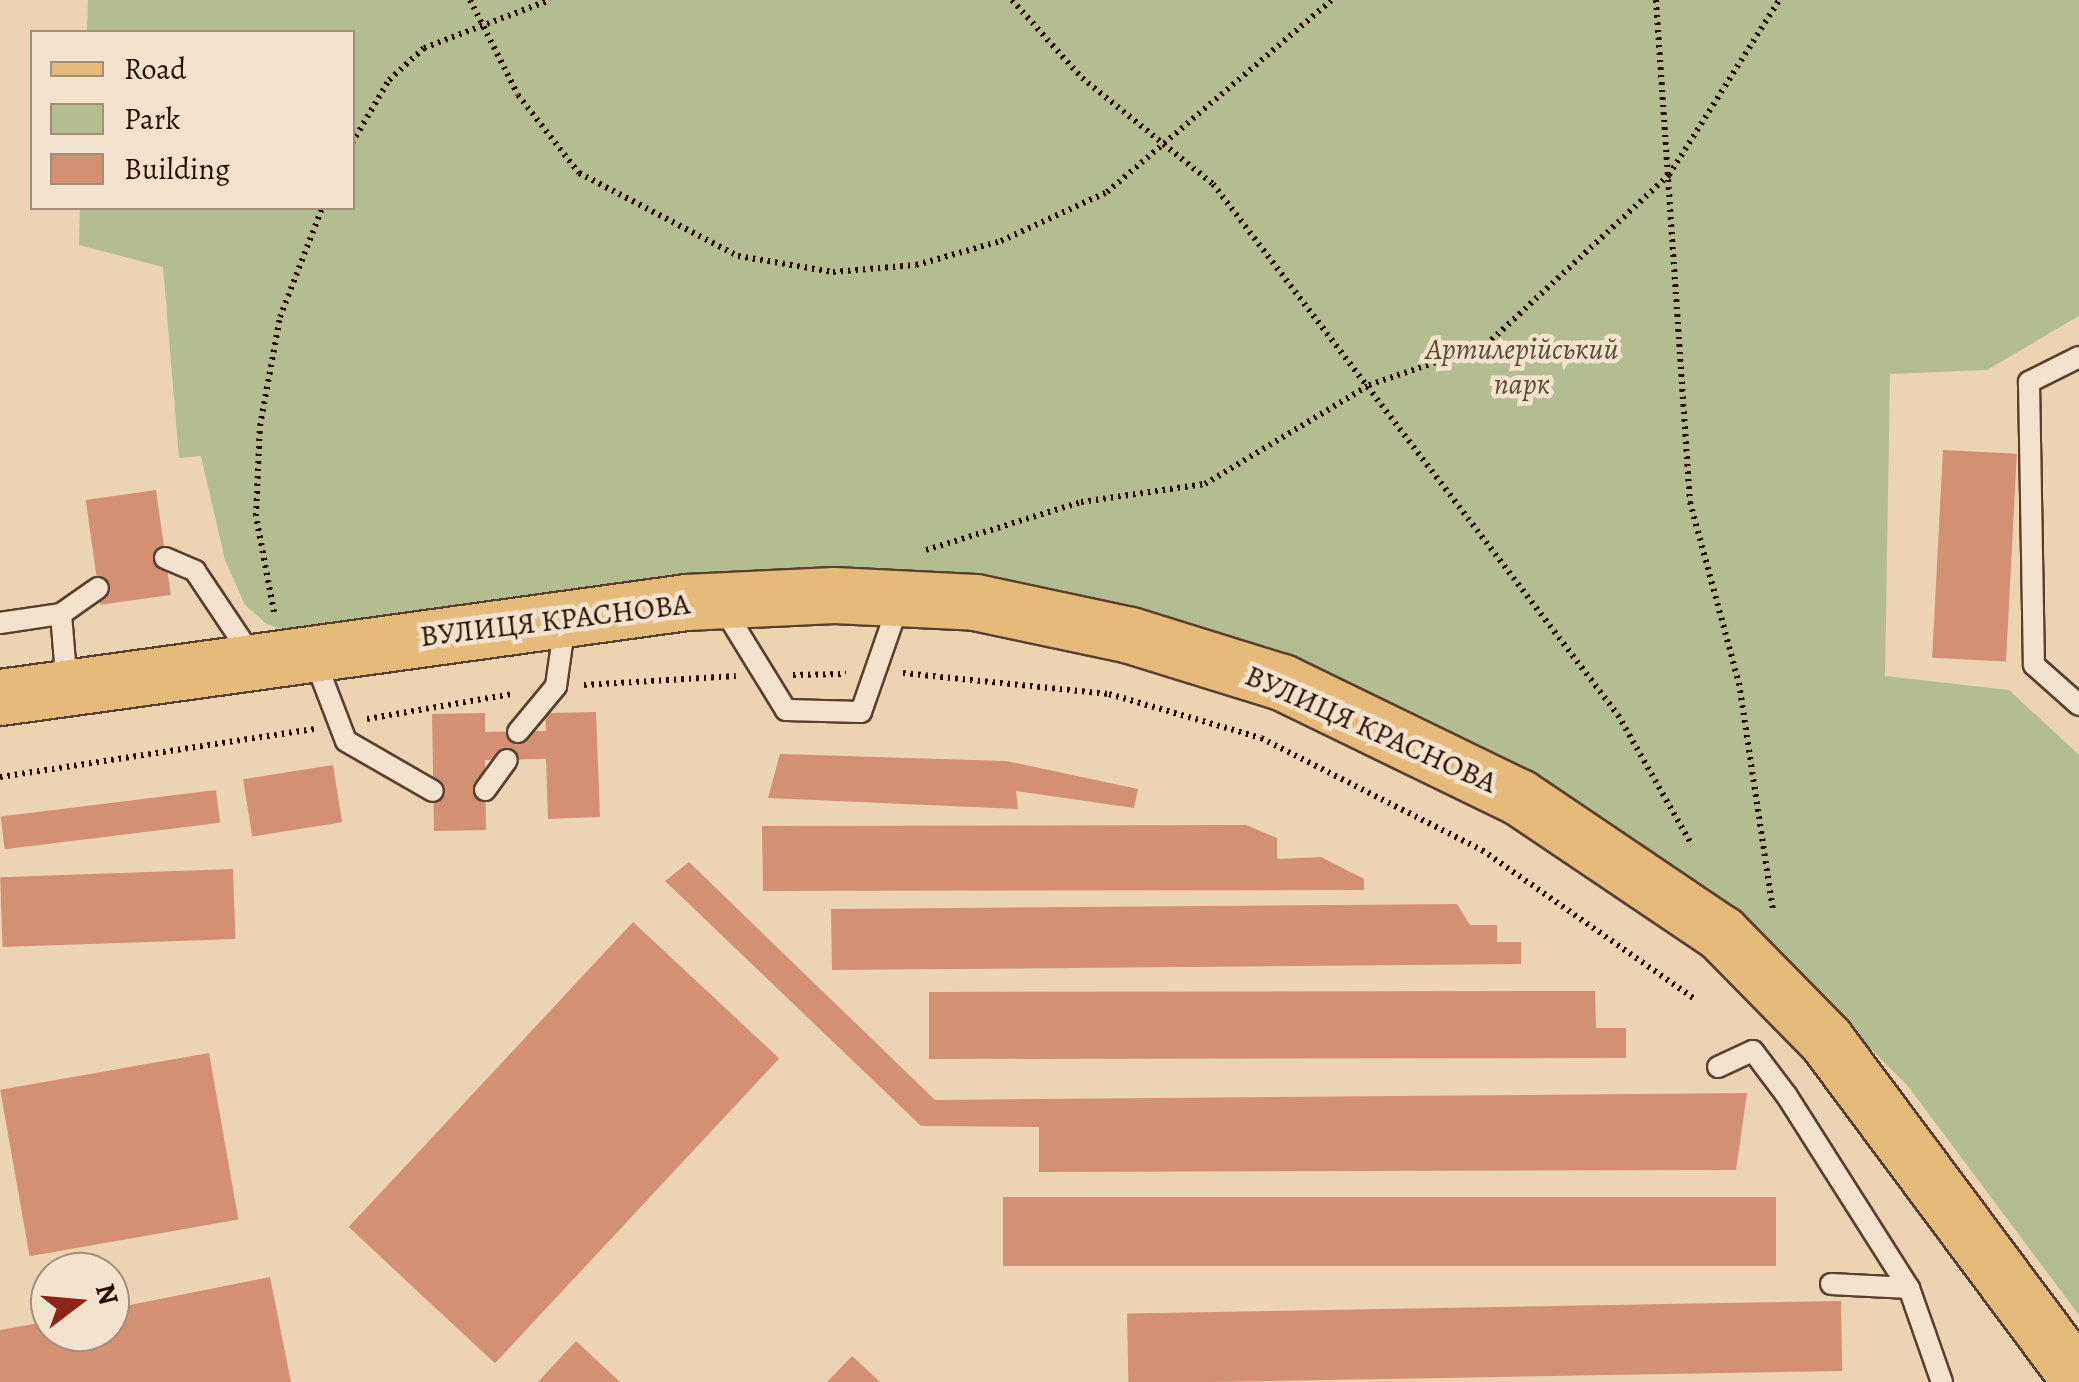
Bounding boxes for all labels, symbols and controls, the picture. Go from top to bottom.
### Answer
legend [30,30,355,210]
text: Road [124,49,186,89]
text: Park [124,99,180,139]
text: Building [124,149,230,189]
park label: Артилерійський парк [1426,331,1618,402]
street label: ВУЛИЦЯ КРАСНОВА [418,586,692,654]
street label: ВУЛИЦЯ КРАСНОВА [1240,657,1502,801]
north arrow [30,1252,130,1352]
text: N [86,1279,128,1309]

